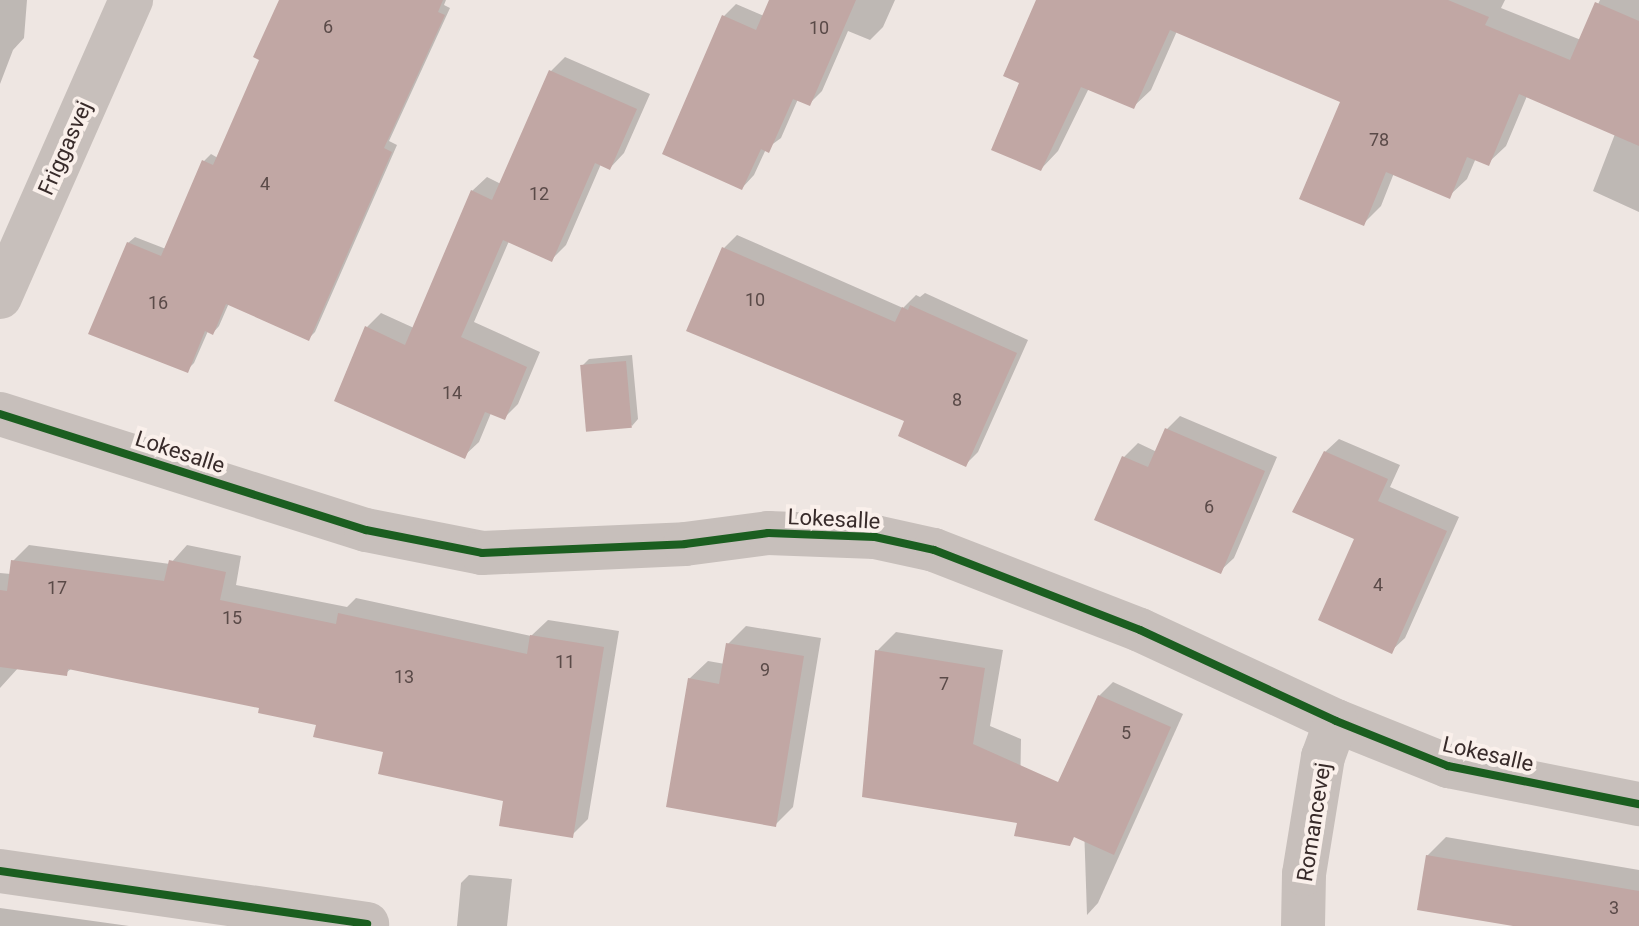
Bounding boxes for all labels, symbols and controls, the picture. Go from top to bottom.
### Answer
house number: 6 [323,16,333,38]
house number: 10 [809,17,829,39]
street label: Friggasvej [33,97,97,199]
house number: 78 [1369,129,1389,151]
house number: 4 [260,173,270,195]
house number: 12 [529,183,549,205]
house number: 10 [745,289,765,311]
house number: 16 [148,292,168,314]
house number: 14 [442,382,462,404]
house number: 8 [952,389,962,411]
street label: Lokesalle [132,425,228,479]
house number: 6 [1204,496,1214,518]
street label: Lokesalle [787,503,881,535]
house number: 4 [1373,574,1383,596]
house number: 17 [47,577,67,599]
house number: 15 [222,607,242,629]
house number: 11 [555,651,575,673]
house number: 9 [760,659,770,681]
house number: 13 [394,666,414,688]
house number: 7 [939,673,949,695]
house number: 5 [1121,722,1131,744]
street label: Lokesalle [1440,731,1536,777]
street label: Romancevej [1292,761,1336,883]
house number: 3 [1609,897,1619,919]

